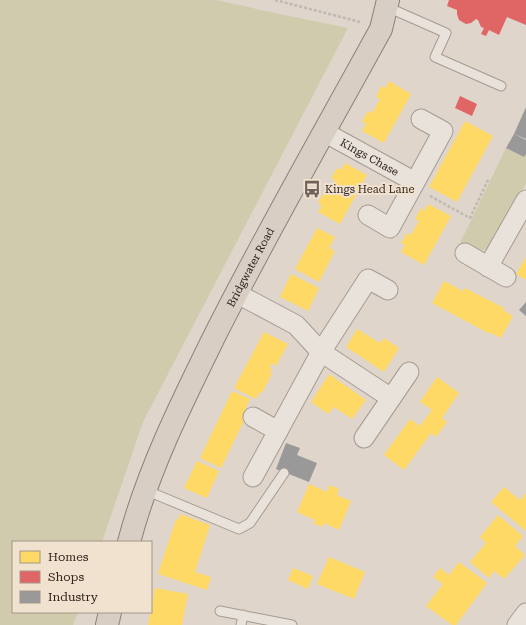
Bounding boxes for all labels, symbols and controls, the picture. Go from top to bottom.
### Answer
street label: Kings Chase [338,136,401,179]
bus stop icon: Kings Head Lane [302,179,322,199]
place label: Kings Head Lane [325,183,415,196]
street label: Bridgwater Road [224,225,277,309]
legend [12,541,152,613]
text: Homes [48,550,89,564]
text: Shops [48,570,84,584]
text: Industry [48,590,99,604]

